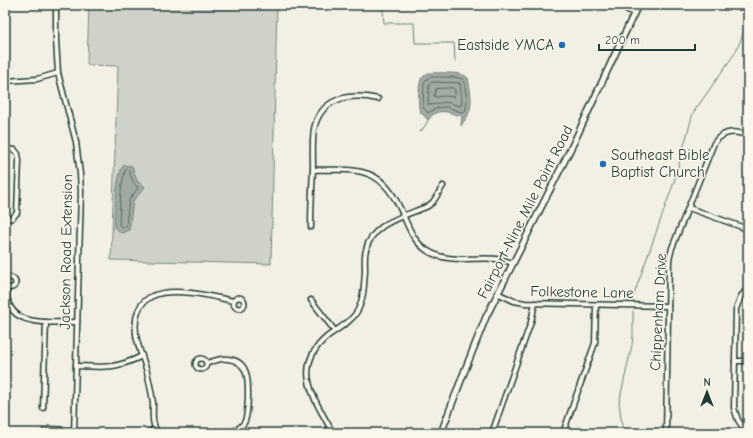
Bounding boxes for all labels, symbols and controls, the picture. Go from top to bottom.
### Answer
scale bar [599,26,695,52]
text: 200 m [605,33,640,47]
place label: Eastside YMCA [457,36,554,54]
marker: Eastside YMCA [557,40,567,50]
street label: Fairport-Nine Mile Point Road [473,122,577,302]
place label: Southeast Bible Baptist Church [611,146,710,181]
marker: Southeast Bible Baptist Church [598,159,608,169]
street label: Jackson Road Extension [56,174,76,330]
street label: Chippenham Drive [646,252,670,371]
street label: Folkestone Lane [530,282,634,302]
north arrow [687,372,727,412]
text: N [703,376,711,389]

